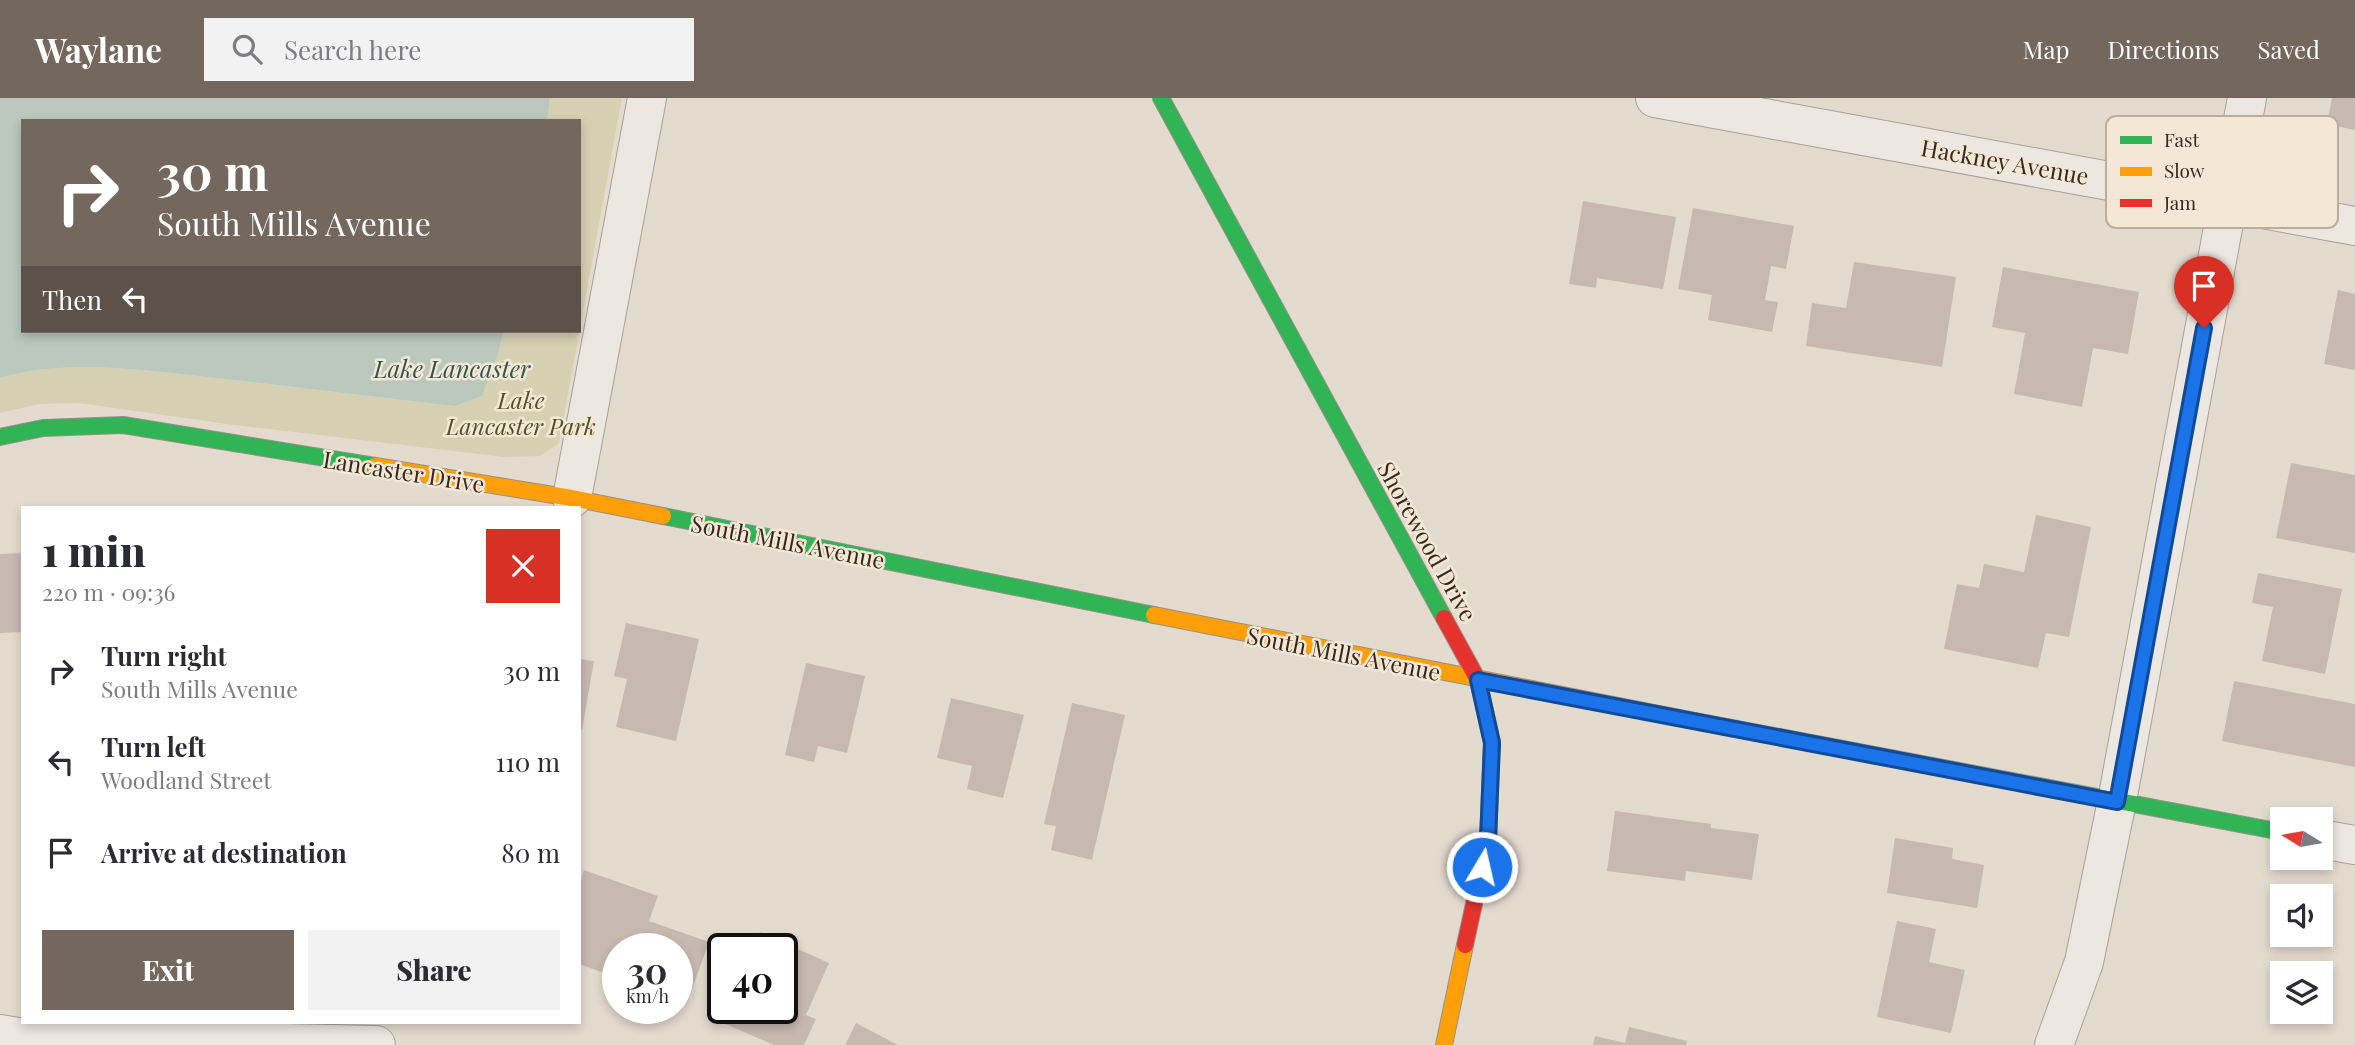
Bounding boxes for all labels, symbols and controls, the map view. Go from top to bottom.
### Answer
search box [204,18,694,81]
text: Waylane [35,27,162,71]
icon: search [228,30,266,68]
text: Search here [284,32,421,67]
text: Map [2023,33,2069,65]
text: Directions [2107,33,2220,65]
text: Saved [2258,33,2320,65]
legend [2106,116,2338,228]
text: Fast [2164,126,2200,152]
street label: Hackney Avenue [1919,131,2091,191]
text: 30 m [157,138,268,203]
icon: right [42,147,133,238]
text: Slow [2164,157,2205,183]
text: Jam [2163,189,2196,215]
text: South Mills Avenue [157,201,431,244]
pin [2174,256,2234,328]
icon: arrive [2185,267,2223,305]
icon: left [116,280,154,318]
text: Then [42,282,102,317]
water label: Lake Lancaster [373,352,531,384]
park label: Lake Lancaster Park [445,384,596,441]
street label: Lancaster Drive [321,443,487,499]
street label: Shorewood Drive [1371,456,1485,626]
street label: South Mills Avenue [688,507,888,575]
text: 1 min [42,522,146,578]
button: close [486,529,560,603]
text: 220 m · 09:36 [42,576,175,607]
street label: South Mills Avenue [1244,619,1444,687]
text: Turn right [101,638,227,673]
icon: right [42,652,80,690]
text: 30 m [503,653,560,688]
text: South Mills Avenue [101,673,298,704]
text: Turn left [101,729,206,764]
icon: left [42,743,80,781]
text: 110 m [496,744,560,779]
text: Woodland Street [101,764,271,795]
north arrow [2270,807,2333,870]
map controls [2270,807,2333,1024]
position arrow [1445,830,1519,904]
icon: arrive [42,834,80,872]
text: Arrive at destination [101,835,347,870]
text: 80 m [501,835,560,870]
button: sound [2270,884,2333,947]
button: Exit [42,930,294,1010]
button: Share [308,930,560,1010]
speed limit sign: 40 [707,933,798,1024]
text: 30 [628,946,667,993]
button: layers [2270,961,2333,1024]
text: km/h [626,984,669,1008]

